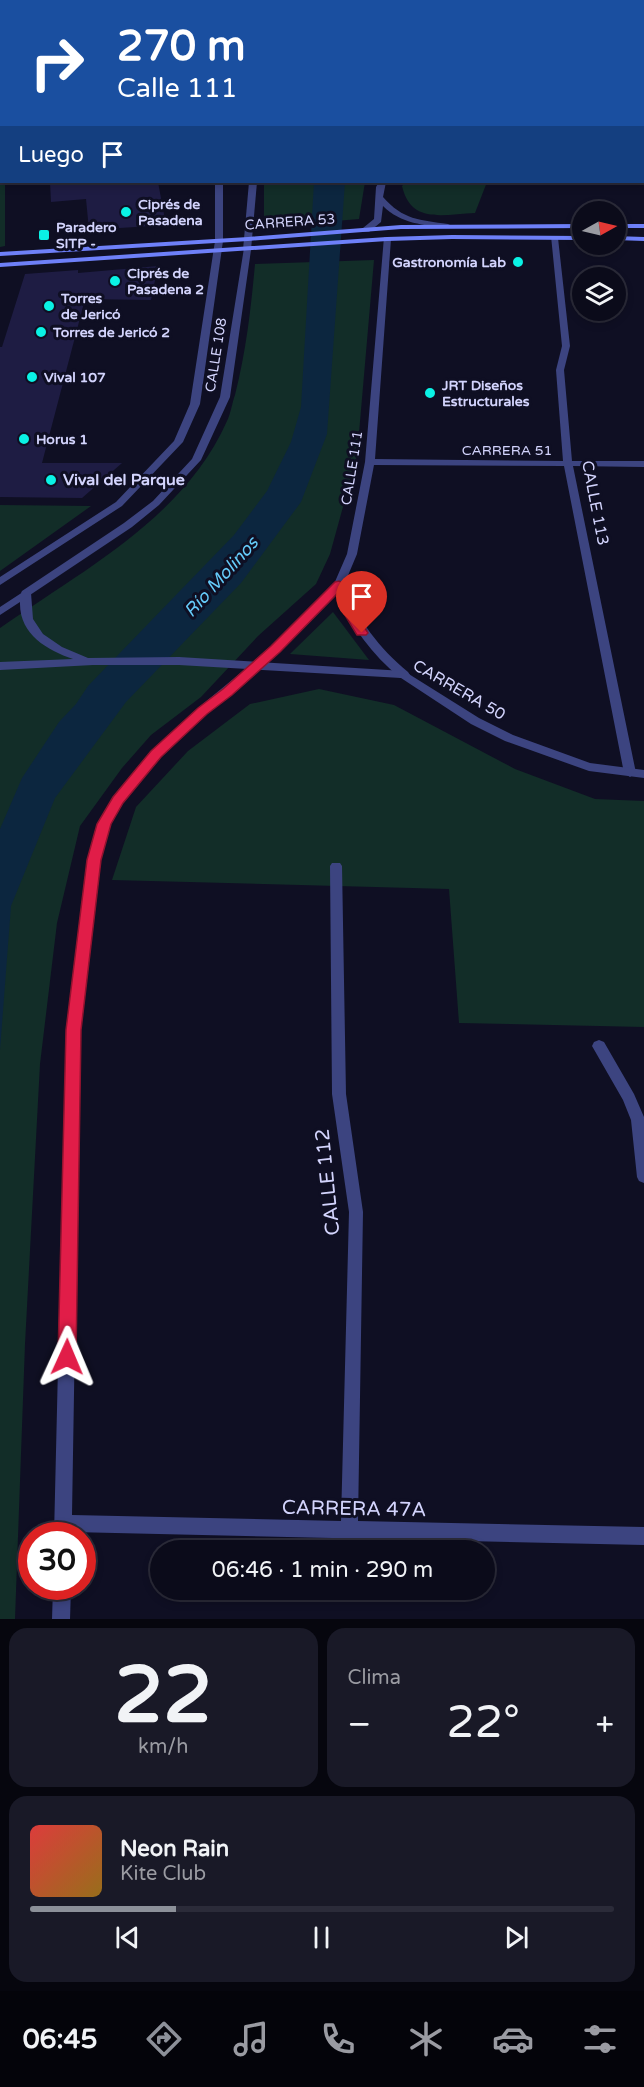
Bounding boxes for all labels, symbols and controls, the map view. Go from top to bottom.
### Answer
text: 270 m [117,21,246,72]
icon: right [18,24,96,102]
text: Calle 111 [117,72,238,105]
icon: arrive [96,138,129,171]
text: Luego [18,142,84,168]
place label: Ciprés de Pasadena [138,196,203,229]
north arrow [572,201,626,255]
map controls [572,201,626,321]
marker: Ciprés de Pasadena [119,205,133,219]
street label: CARRERA 53 [244,210,336,234]
place label: Paradero SITP - [56,219,117,252]
marker: Paradero SITP - [37,228,51,242]
place label: Gastronomía Lab [392,254,506,271]
marker: Gastronomía Lab [511,255,525,269]
place label: Ciprés de Pasadena 2 [127,265,204,298]
button: layers [572,267,626,321]
marker: Ciprés de Pasadena 2 [108,274,122,288]
place label: Torres de Jericó [60,290,121,323]
marker: Torres de Jericó [42,299,56,313]
street label: CALLE 108 [202,316,230,393]
place label: Torres de Jericó 2 [52,324,170,341]
marker: Torres de Jericó 2 [34,325,48,339]
place label: Vival 107 [44,369,106,386]
marker: Vival 107 [25,370,39,384]
place label: JRT Diseños Estructurales [441,377,530,410]
marker: JRT Diseños Estructurales [423,386,437,400]
street label: CALLE 111 [338,430,366,506]
place label: Horus 1 [36,431,88,448]
marker: Horus 1 [17,432,31,446]
street label: CARRERA 51 [462,442,552,459]
street label: CALLE 113 [577,459,613,547]
place label: Vival del Parque [63,470,185,490]
marker: Vival del Parque [44,473,58,487]
water label: Río Molinos [179,531,264,622]
pin [336,571,387,633]
icon: arrive [345,580,378,613]
street label: CARRERA 50 [409,655,509,725]
street label: CALLE 112 [310,1127,346,1237]
position arrow [35,1325,99,1389]
street label: CARRERA 47A [282,1496,426,1522]
speed limit sign: 30 [18,1522,96,1600]
text: 06:46 · 1 min · 290 m [212,1557,433,1583]
text: 22 [114,1649,212,1743]
text: Clima [348,1666,401,1690]
text: 22° [446,1696,520,1750]
text: − [348,1705,371,1744]
text: + [595,1705,614,1744]
text: km/h [138,1735,188,1759]
text: Neon Rain [120,1836,229,1862]
text: Kite Club [120,1862,206,1886]
icon: previous [111,1921,144,1954]
icon: pause [305,1921,338,1954]
icon: next [500,1921,533,1954]
icon: directions [143,2018,185,2060]
icon: music [230,2018,272,2060]
icon: phone [317,2018,359,2060]
icon: climate [405,2018,447,2060]
icon: car [492,2018,534,2060]
icon: filters [579,2018,621,2060]
text: 06:45 [23,2023,98,2056]

